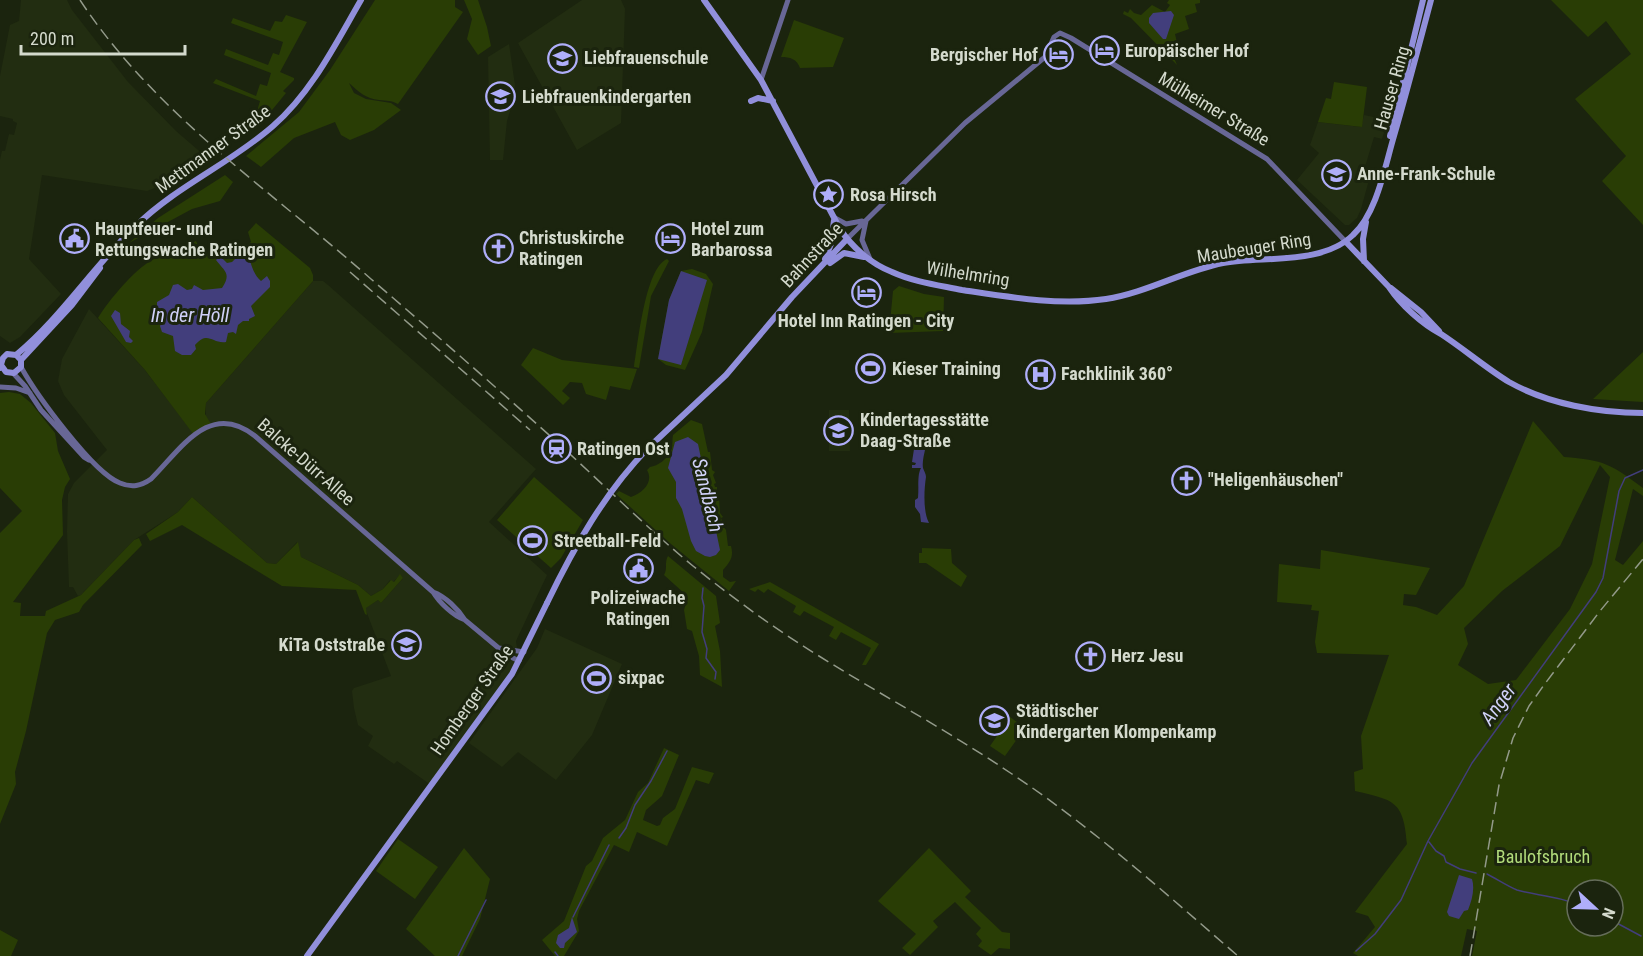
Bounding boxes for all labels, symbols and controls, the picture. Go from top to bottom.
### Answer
scale bar [21,18,184,56]
text: 200 m [30,28,74,49]
hotel icon: Europäischer Hof [1088,35,1120,67]
hotel icon: Bergischer Hof [1043,39,1075,71]
place label: Europäischer Hof [1125,40,1249,61]
school or university icon: Liebfrauenschule [547,42,579,74]
place label: Bergischer Hof [930,44,1038,65]
street label: Hauser Ring [1370,44,1413,132]
place label: Liebfrauenschule [584,47,709,68]
street label: Mülheimer Straße [1155,67,1273,150]
school or university icon: Liebfrauenkindergarten [485,81,517,113]
place label: Liebfrauenkindergarten [522,86,691,107]
street label: Mettmanner Straße [151,100,274,197]
school or university icon: Anne-Frank-Schule [1320,158,1352,190]
place label: Anne-Frank-Schule [1357,163,1496,184]
place icon: Rosa Hirsch [813,179,845,211]
place label: Rosa Hirsch [850,184,937,205]
place label: Hauptfeuer- und Rettungswache Ratingen [95,218,273,260]
place label: Hotel zum Barbarossa [691,218,772,260]
street label: Bahnstraße [776,218,847,291]
public building icon: Hauptfeuer- und Rettungswache Ratingen [58,223,90,255]
hotel icon: Hotel zum Barbarossa [654,223,686,255]
place label: Christuskirche Ratingen [519,227,624,269]
street label: Maubeuger Ring [1195,228,1312,267]
church icon: Christuskirche Ratingen [482,232,514,264]
street label: Wilhelmring [925,257,1011,290]
hotel icon: Hotel Inn Ratingen - City [850,276,882,308]
water label: In der Höll [151,303,230,327]
place label: Hotel Inn Ratingen - City [778,310,954,331]
sports icon: Kieser Training [855,353,887,385]
place label: Kieser Training [892,358,1001,379]
hospital icon: Fachklinik 360° [1024,358,1056,390]
place label: Fachklinik 360° [1061,363,1173,384]
place label: Kindertagesstätte Daag-Straße [860,409,989,451]
street label: Balcke-Dürr-Allee [254,414,359,509]
school or university icon: Kindertagesstätte Daag-Straße [823,414,855,446]
station icon: Ratingen Ost [540,433,572,465]
place label: Ratingen Ost [577,438,670,459]
water label: Sandbach [687,455,729,535]
church icon: "Heligenhäuschen" [1171,464,1203,496]
place label: "Heligenhäuschen" [1208,469,1343,490]
sports icon: Streetball-Feld [517,525,549,557]
place label: Streetball-Feld [554,530,661,551]
public building icon: Polizeiwache Ratingen [622,553,654,585]
place label: Polizeiwache Ratingen [591,587,686,629]
school or university icon: KiTa Oststraße [390,629,422,661]
place label: KiTa Oststraße [278,634,385,655]
church icon: Herz Jesu [1074,640,1106,672]
street label: Homberger Straße [426,641,517,759]
place label: Herz Jesu [1111,645,1183,666]
sports icon: sixpac [581,662,613,694]
place label: sixpac [618,667,665,688]
water label: Anger [1474,678,1522,730]
place label: Städtischer Kindergarten Klompenkamp [1016,700,1216,742]
school or university icon: Städtischer Kindergarten Klompenkamp [979,705,1011,737]
park label: Baulofsbruch [1496,846,1590,867]
north arrow [1565,878,1625,938]
text: N [1598,905,1619,922]

